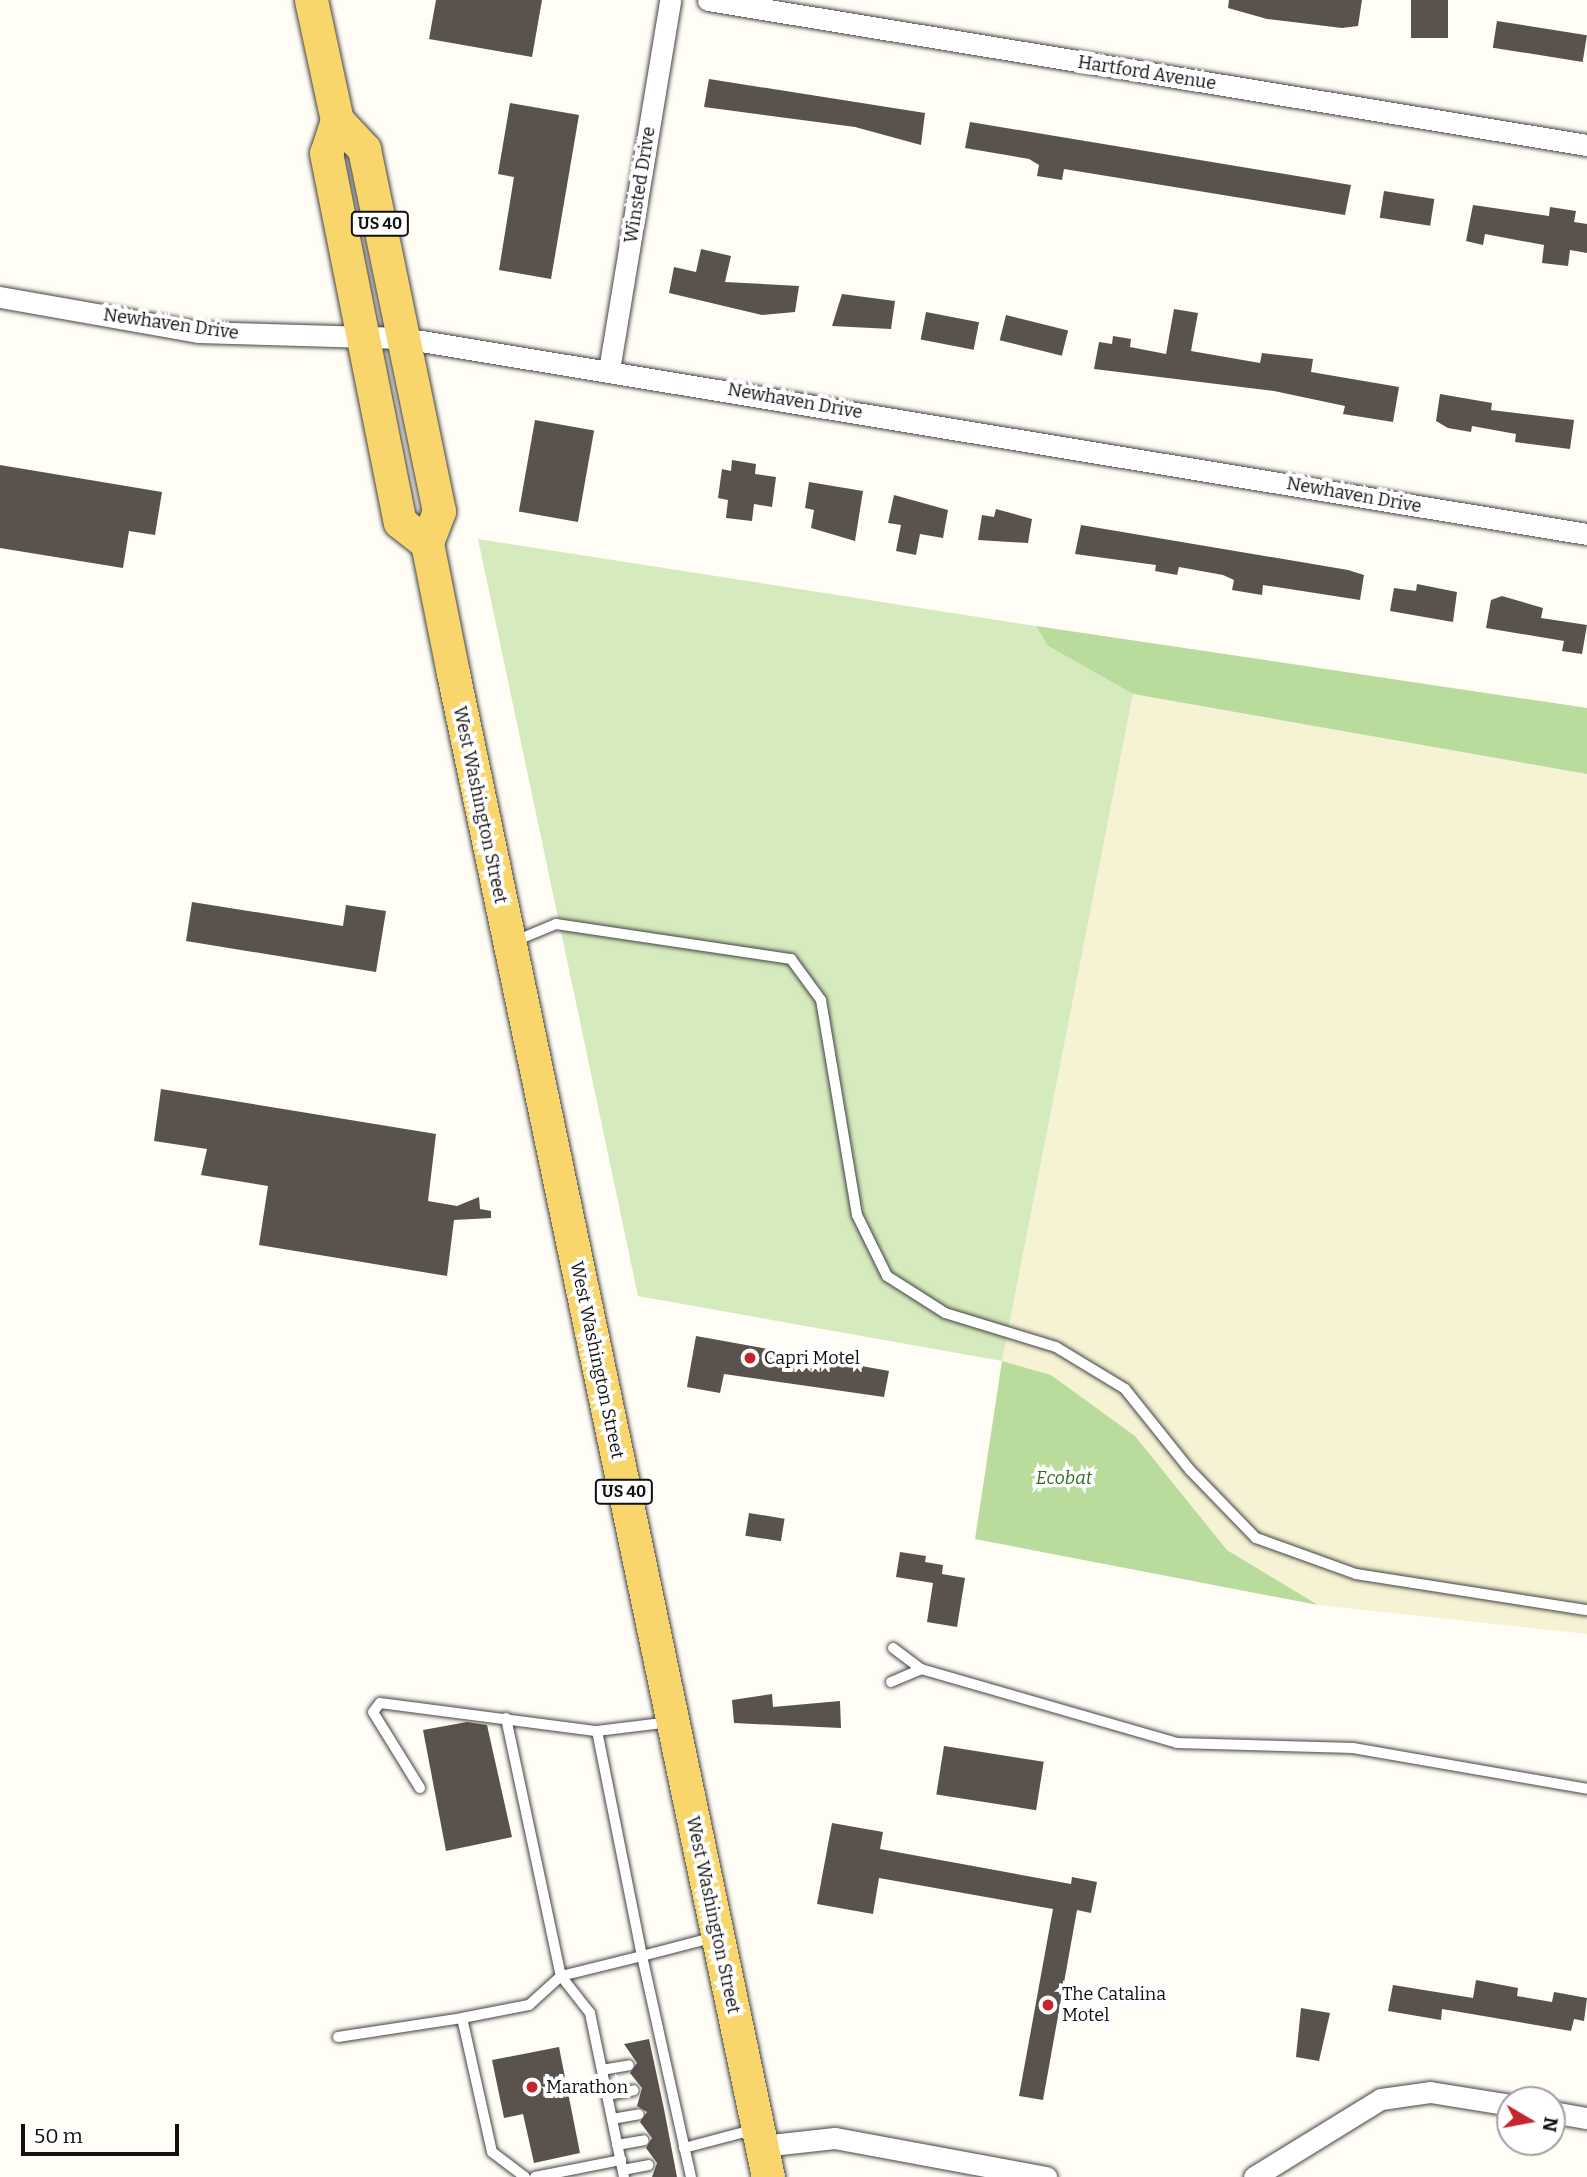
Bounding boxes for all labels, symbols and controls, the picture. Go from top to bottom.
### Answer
street label: Hartford Avenue [1076,51,1218,95]
street label: Winsted Drive [620,125,660,245]
road number: US 40 [350,212,410,236]
street label: Newhaven Drive [102,304,240,344]
street label: Newhaven Drive [726,379,864,423]
street label: Newhaven Drive [1285,473,1423,517]
street label: West Washington Street [449,704,511,906]
street label: West Washington Street [566,1259,628,1461]
place label: Capri Motel [764,1347,860,1369]
marker: Capri Motel [742,1350,758,1366]
park label: Ecobat [1036,1467,1092,1489]
road number: US 40 [594,1480,654,1504]
street label: West Washington Street [682,1814,744,2016]
place label: The Catalina Motel [1062,1984,1166,2026]
marker: The Catalina Motel [1040,1997,1056,2013]
place label: Marathon [546,2076,628,2098]
marker: Marathon [524,2079,540,2095]
north arrow [1496,2086,1566,2156]
scale bar [24,2110,182,2154]
text: N [1538,2115,1563,2134]
text: 50 m [34,2123,83,2149]

